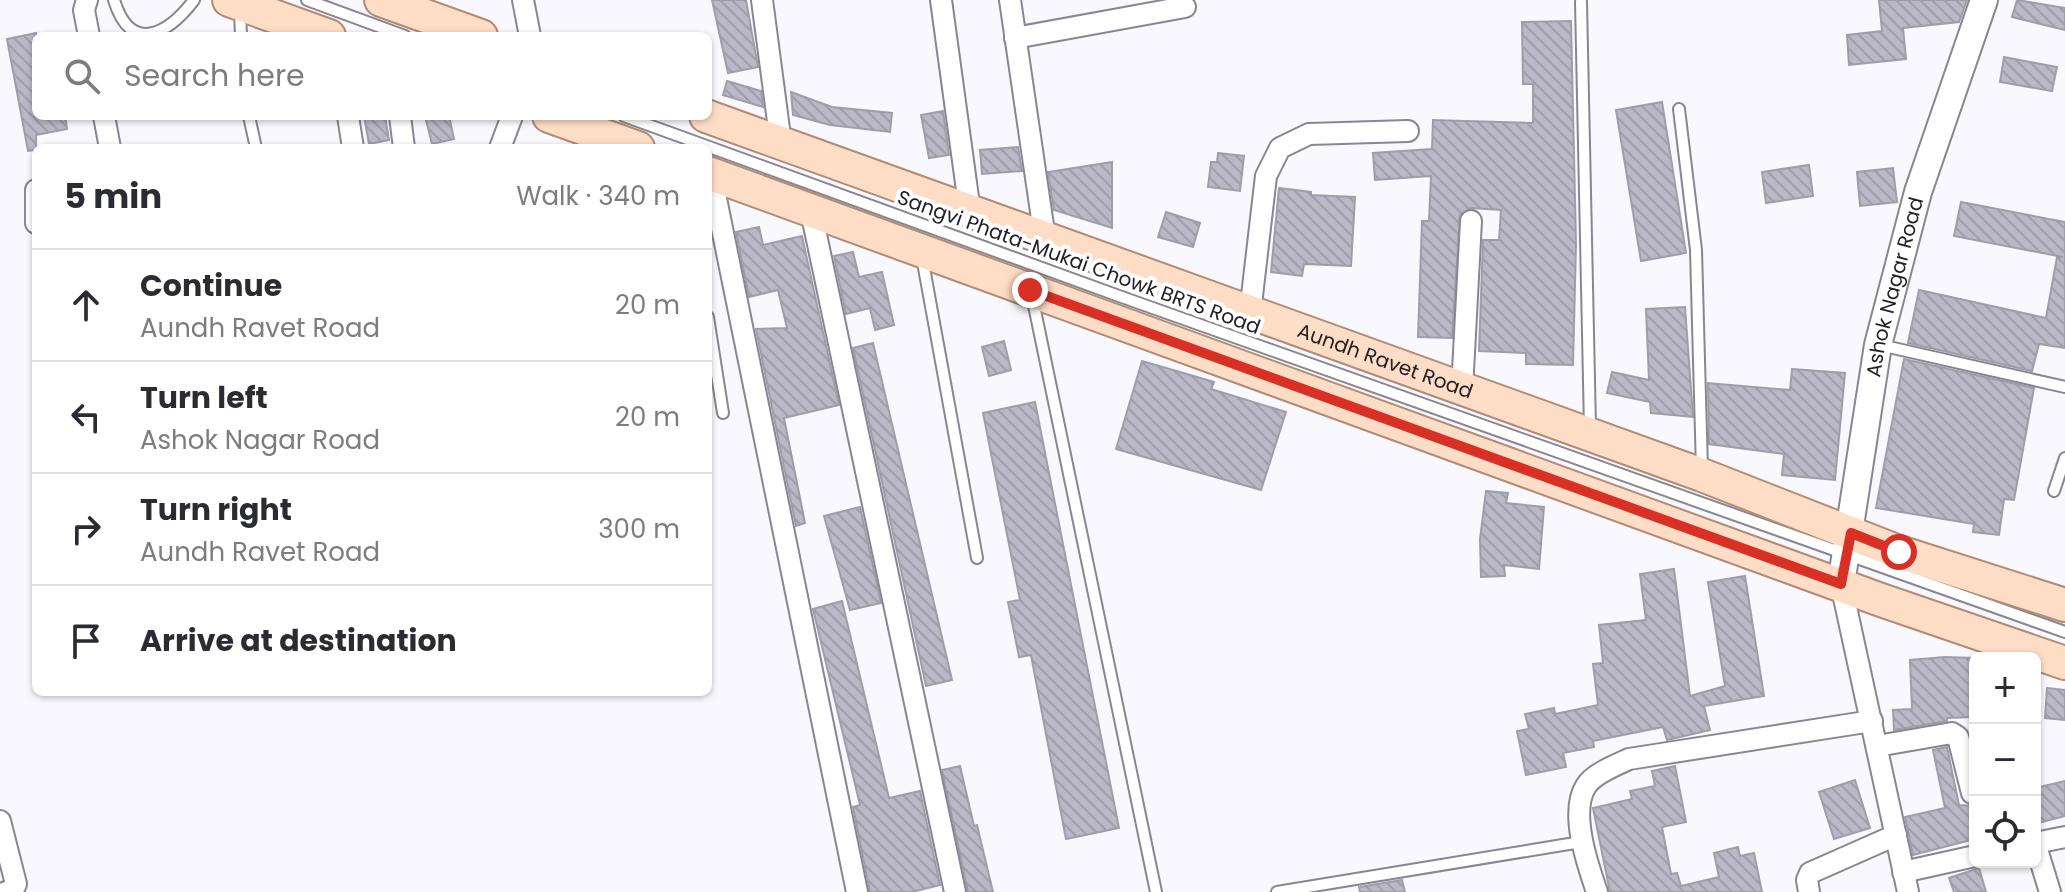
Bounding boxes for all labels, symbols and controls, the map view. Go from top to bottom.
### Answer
search box [32,32,712,120]
icon: search [60,54,104,98]
text: Search here [124,54,305,97]
text: 5 min [64,172,162,220]
text: Walk · 340 m [516,178,680,214]
street label: Sangvi Phata-Mukai Chowk BRTS Road [894,183,1264,341]
street label: Ashok Nagar Road [1859,194,1930,379]
text: Continue [140,264,282,307]
route end [1012,272,1048,308]
icon: ahead [64,283,108,327]
text: 20 m [615,287,680,323]
text: Aundh Ravet Road [140,310,380,346]
street label: Aundh Ravet Road [1294,316,1477,405]
text: Turn left [140,376,268,419]
icon: left [64,395,108,439]
text: 20 m [615,399,680,435]
text: Ashok Nagar Road [140,422,380,458]
text: Turn right [140,488,292,531]
icon: right [64,507,108,551]
text: 300 m [598,511,680,547]
text: Aundh Ravet Road [140,534,380,570]
route start [1881,534,1917,570]
icon: arrive [64,619,108,663]
text: Arrive at destination [140,619,457,662]
map controls [1969,652,2041,868]
button: + [1969,652,2041,724]
button: − [1969,724,2041,796]
button: locate [1969,796,2041,868]

